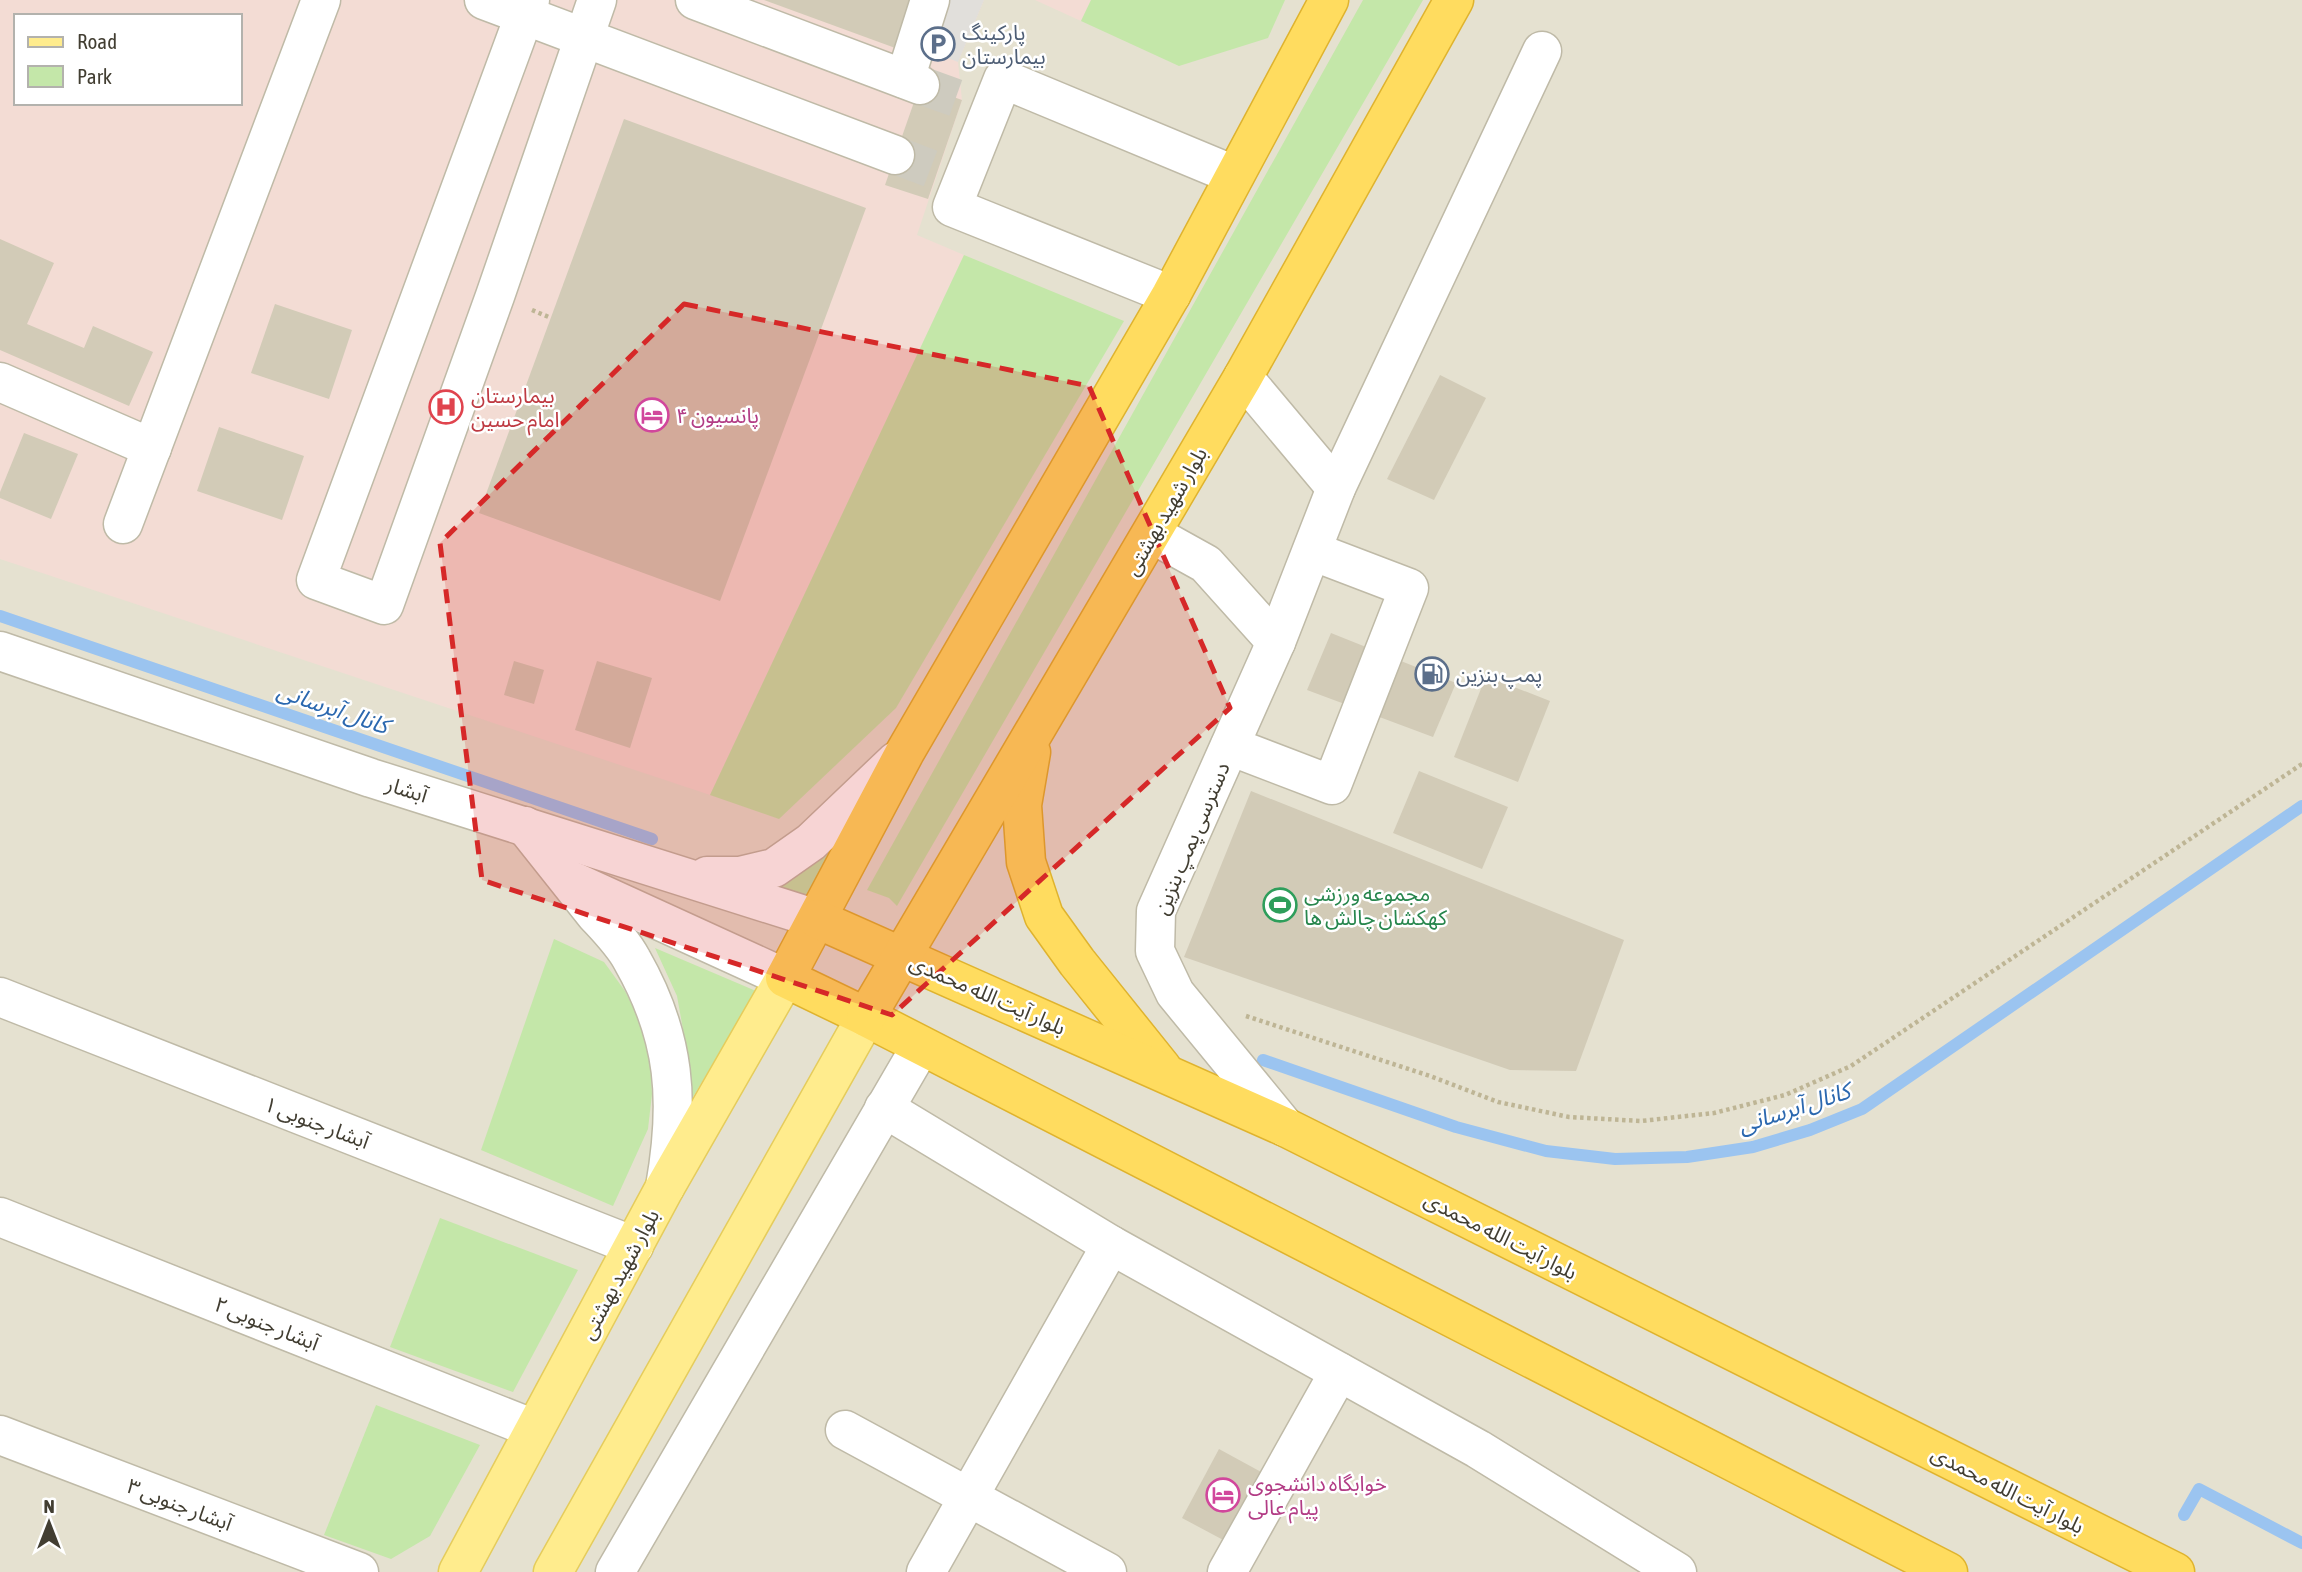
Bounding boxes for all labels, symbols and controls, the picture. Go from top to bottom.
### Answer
legend [14,14,242,105]
place label: پارکینگ بیمارستان [962,20,1046,69]
parking icon: پارکینگ بیمارستان [919,25,957,63]
text: Road [77,29,117,53]
text: Park [77,64,112,88]
place label: بیمارستان امام حسین [471,383,560,436]
hospital icon: بیمارستان امام حسین [427,388,465,426]
hotel icon: پانسیون ۴ [633,396,671,434]
place label: پانسیون ۴ [676,403,759,429]
street label: بلوار شهید بهشتی [1119,443,1212,580]
fuel station icon: پمپ بنزین [1413,655,1451,693]
place label: پمپ بنزین [1456,662,1542,689]
water label: کانال آبرسانی [274,677,396,742]
street label: دسترسی پمپ بنزین [1148,758,1236,919]
street label: آبشار [382,771,432,808]
place label: مجموعه ورزشی کهکشان چالش ها [1304,881,1447,931]
sports icon: مجموعه ورزشی کهکشان چالش ها [1261,886,1299,924]
street label: بلوار آیت الله محمدی [906,949,1070,1040]
water label: کانال آبرسانی [1735,1076,1858,1139]
street label: آبشار جنوبی ۱ [261,1091,374,1154]
street label: بلوار آیت الله محمدی [1420,1186,1581,1285]
street label: بلوار شهید بهشتی [575,1205,664,1344]
street label: آبشار جنوبی ۲ [211,1291,324,1356]
street label: بلوار آیت الله محمدی [1927,1440,2088,1539]
place label: خوابگاه دانشجوی پیام عالی [1248,1471,1387,1524]
street label: آبشار جنوبی ۳ [124,1473,237,1536]
hotel icon: خوابگاه دانشجوی پیام عالی [1204,1476,1242,1514]
north arrow [14,1488,84,1558]
text: N [43,1495,55,1517]

